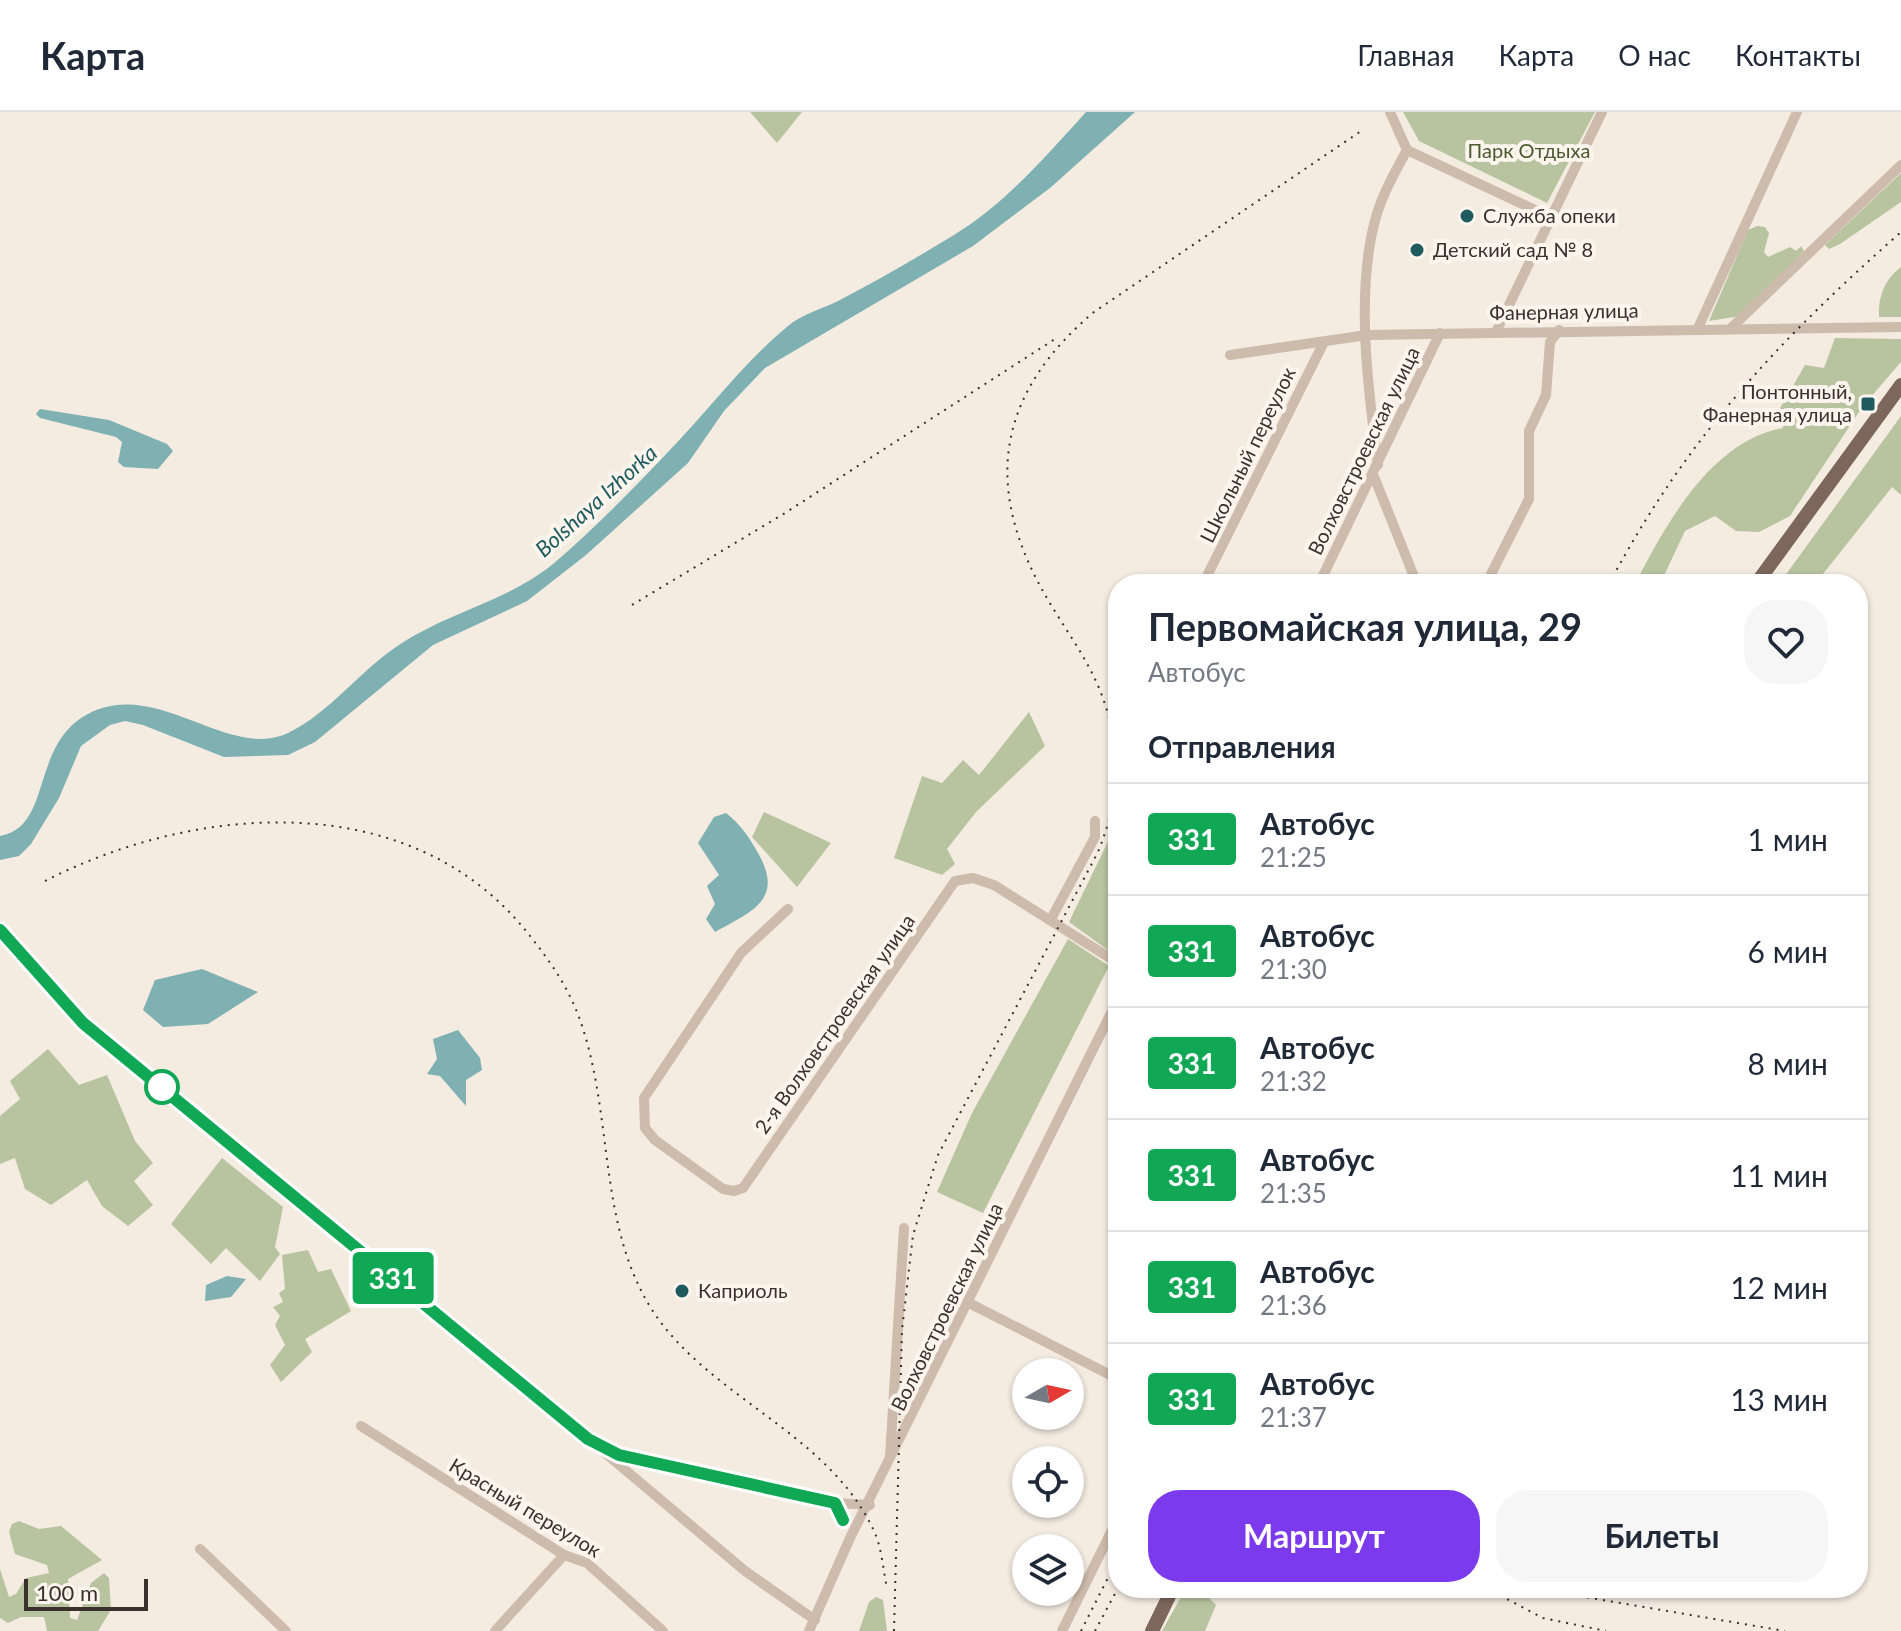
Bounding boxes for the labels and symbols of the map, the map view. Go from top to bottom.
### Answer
park label: Парк Отдыха [1468,138,1590,162]
place label: Служба опеки [1483,203,1616,227]
marker: Служба опеки [1458,207,1476,225]
place label: Детский сад № 8 [1433,237,1593,261]
marker: Детский сад № 8 [1408,241,1426,259]
street label: Фанерная улица [1489,298,1639,324]
street label: Волховстроевская улица [1302,343,1424,558]
street label: Школьный переулок [1194,362,1300,546]
place label: Понтонный, Фанерная улица [1703,379,1852,426]
marker: Понтонный, Фанерная улица [1859,395,1877,413]
water label: Bolshaya Izhorka [529,439,662,562]
street label: 2-я Волховстроевская улица [749,909,919,1138]
unlabelled marker [145,1070,179,1104]
street label: Волховстроевская улица [885,1199,1007,1414]
line badge: 331 [347,1252,439,1304]
place label: Каприоль [698,1278,788,1302]
marker: Каприоль [673,1282,691,1300]
north arrow [1012,1358,1084,1430]
street label: Красный переулок [445,1452,606,1562]
scale bar [24,1575,148,1611]

